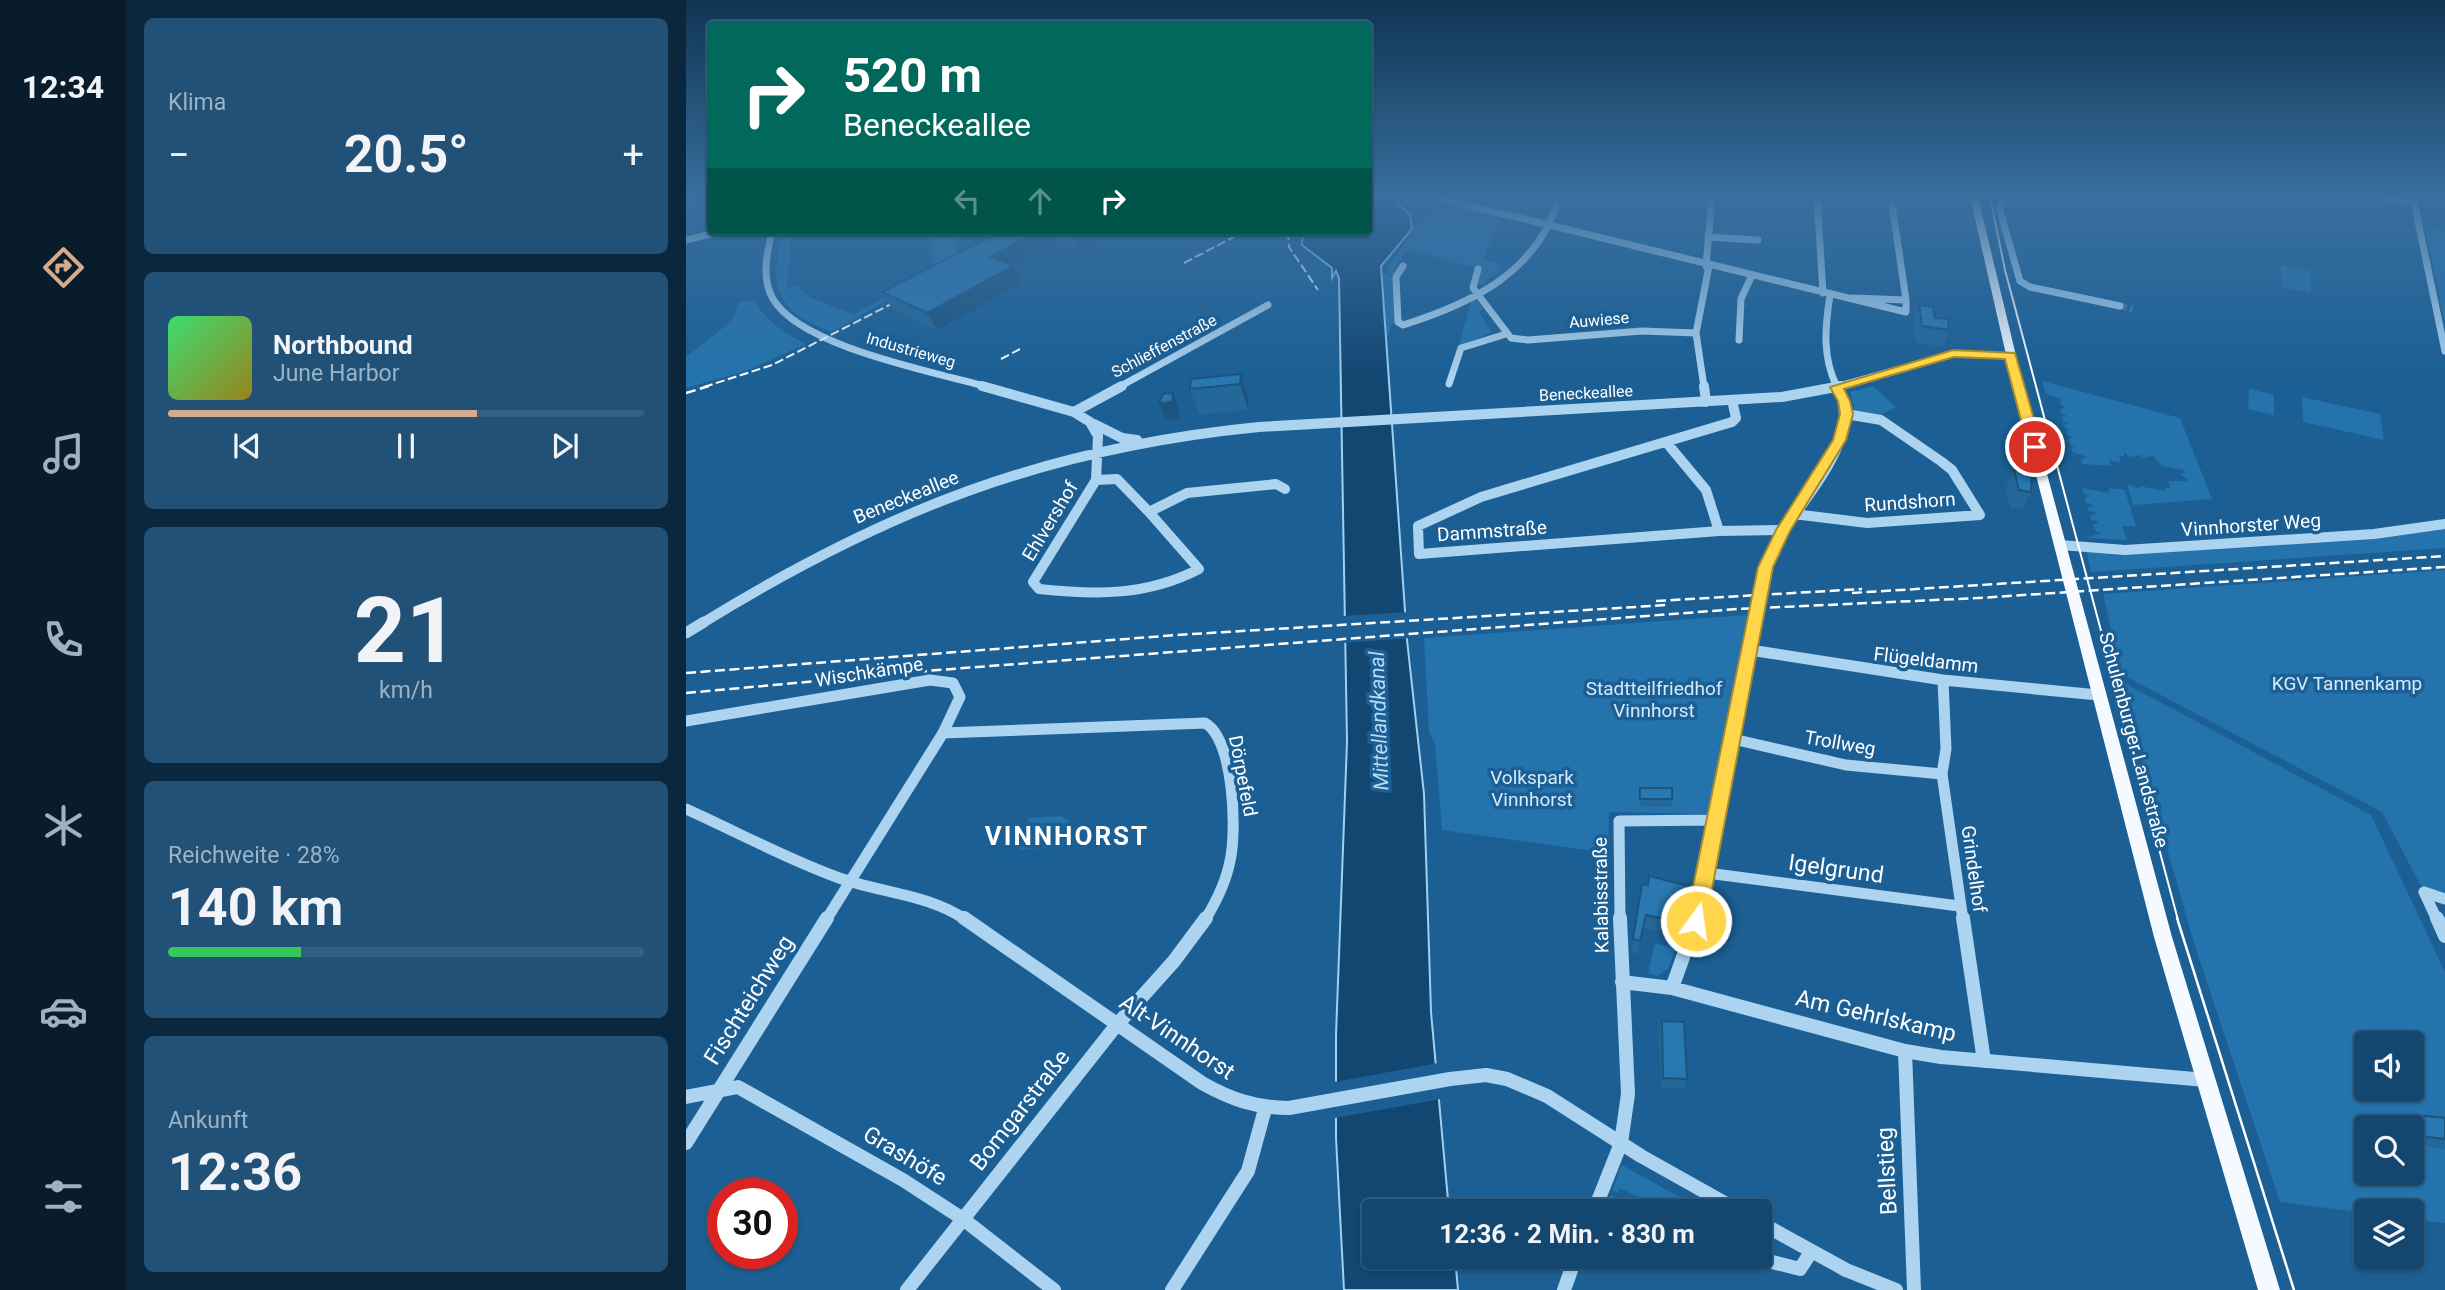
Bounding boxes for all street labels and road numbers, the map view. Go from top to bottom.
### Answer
street label: Auwiese [1568,308,1630,332]
street label: Schlieffenstraße [1108,310,1220,382]
street label: Industrieweg [864,328,958,372]
street label: Beneckeallee [1539,381,1633,405]
street label: Beneckeallee [850,465,962,529]
street label: Ehlvershof [1017,477,1083,565]
street label: Rundshorn [1864,487,1956,517]
street label: Vinnhorster Weg [2180,509,2322,541]
street label: Dammstraße [1436,516,1548,546]
street label: Schulenburger Landstraße [2094,630,2174,850]
street label: Flügeldamm [1872,642,1980,678]
street label: Wischkämpe [813,652,925,692]
street label: Trollweg [1803,725,1877,761]
street label: Dörpefeld [1224,733,1262,819]
street label: Grindelhof [1957,824,1992,914]
street label: Kalabisstraße [1588,837,1614,953]
street label: Igelgrund [1787,849,1885,889]
street label: Fischteichweg [699,930,799,1070]
street label: Am Gehrlskamp [1793,984,1959,1048]
street label: Alt-Vinnhorst [1114,989,1240,1085]
street label: Bomgarstraße [964,1044,1076,1176]
street label: Grashöfe [858,1120,952,1192]
street label: Bellstieg [1871,1126,1903,1216]

